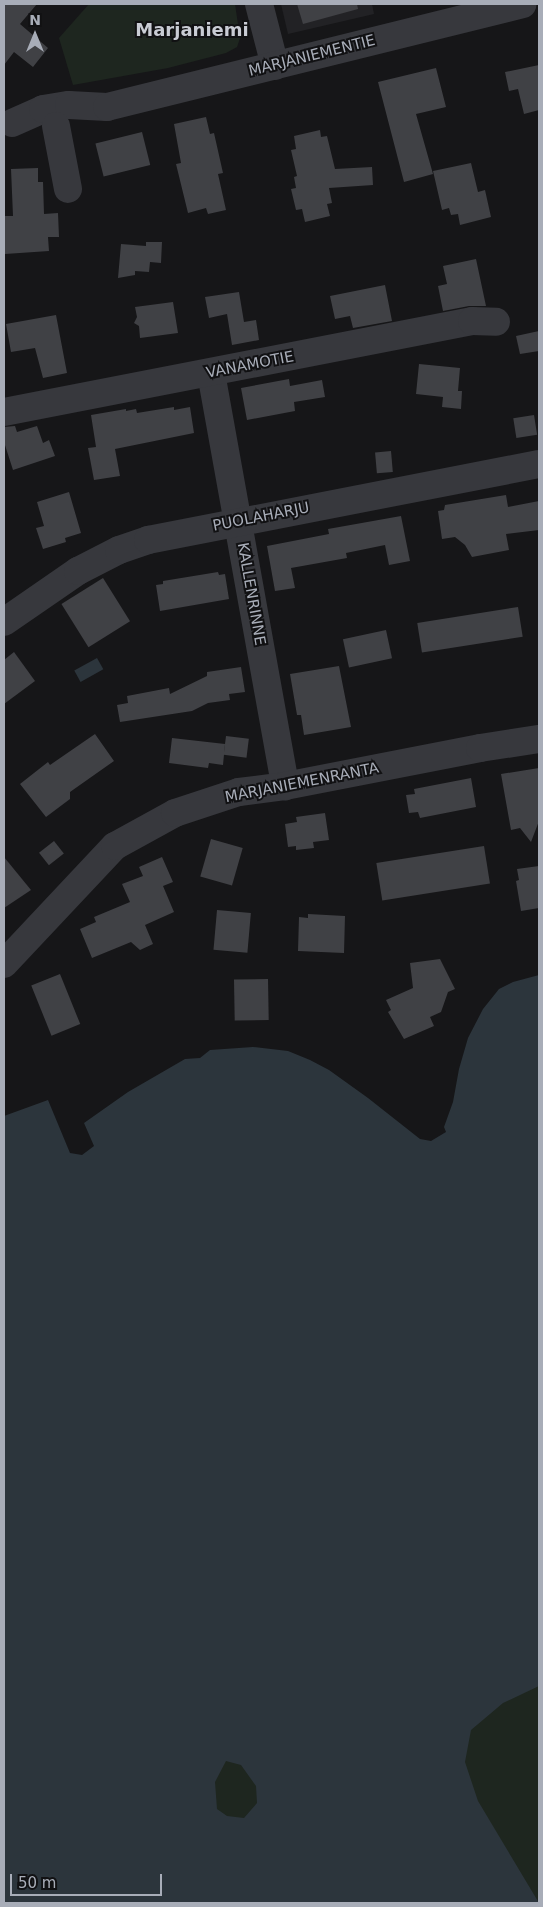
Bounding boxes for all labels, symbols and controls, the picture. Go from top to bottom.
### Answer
north arrow [10,10,60,60]
text: N [29,12,41,28]
district label: Marjaniemi [135,19,249,41]
street label: MARJANIEMENTIE [247,32,377,80]
street label: VANAMOTIE [205,348,295,382]
street label: PUOLAHARJU [211,499,311,535]
street label: KALLENRINNE [233,541,269,647]
street label: MARJANIEMENRANTA [224,759,380,807]
scale bar [12,1864,165,1896]
text: 50 m [18,1874,56,1892]

